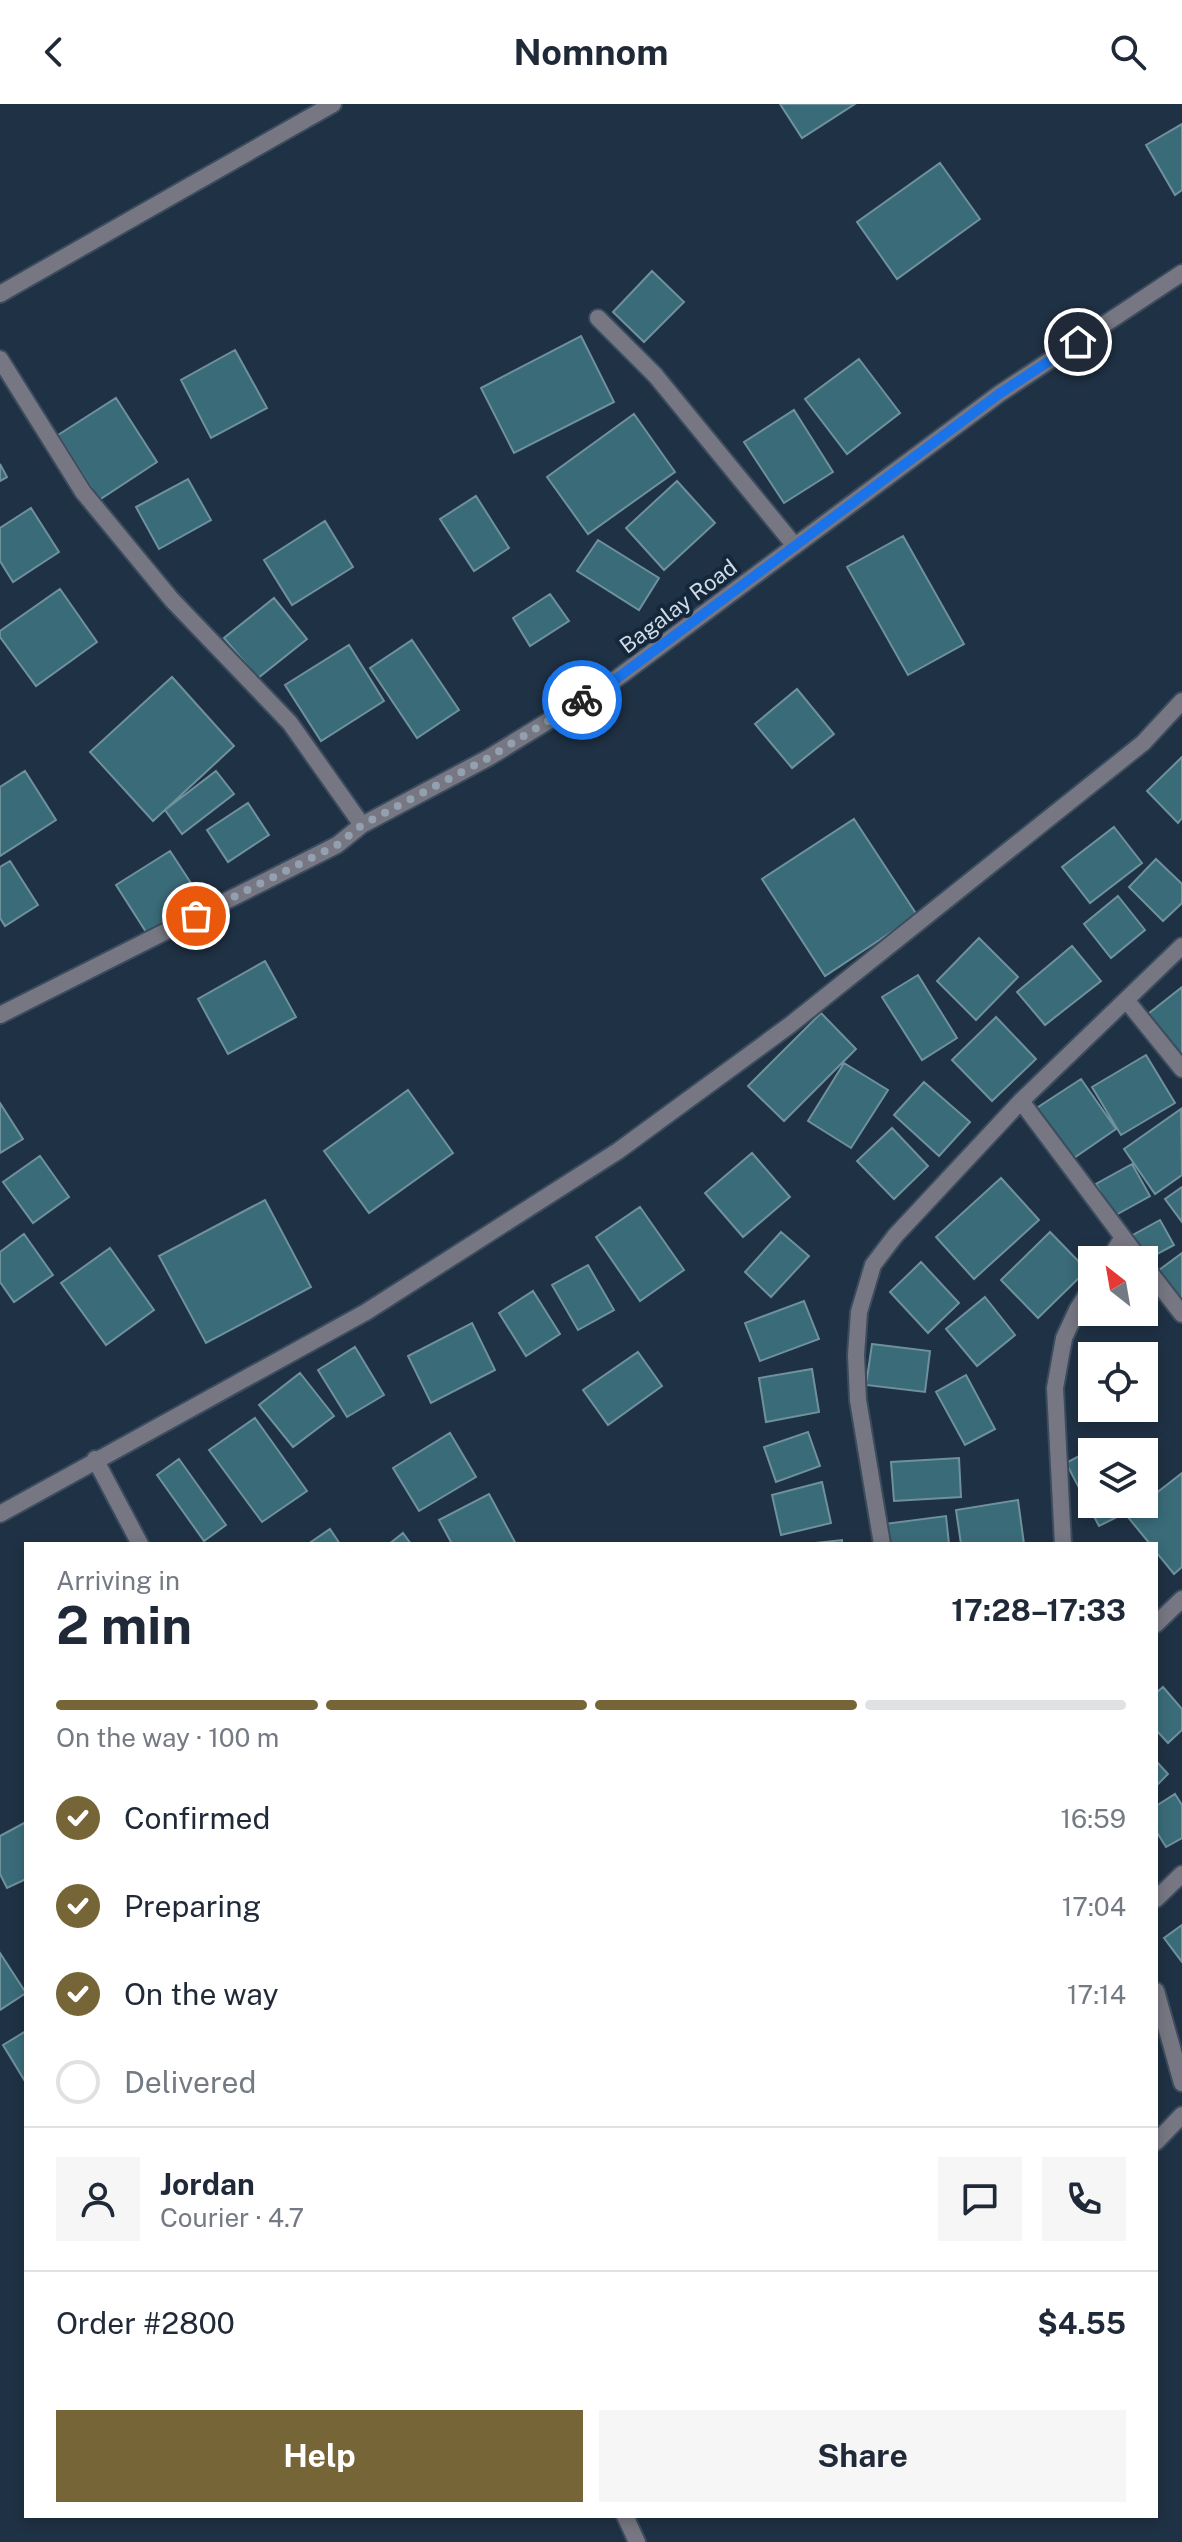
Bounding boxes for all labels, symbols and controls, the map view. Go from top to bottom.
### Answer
icon: back [32,30,76,74]
icon: search [1106,30,1150,74]
text: Nomnom [514,31,668,73]
pin [1044,308,1112,376]
icon: home [1056,320,1100,364]
street label: Bagalay Road [614,554,742,658]
courier [542,660,622,740]
icon: bike [560,678,604,722]
pin [162,882,230,950]
icon: bag [174,894,218,938]
north arrow [1078,1246,1158,1326]
map controls [1078,1246,1158,1518]
button: locate [1078,1342,1158,1422]
button: layers [1078,1438,1158,1518]
text: Arriving in [56,1565,180,1596]
text: 17:28–17:33 [951,1592,1126,1628]
text: 2 min [56,1595,192,1656]
text: On the way · 100 m [56,1722,279,1753]
icon: check [56,1796,100,1840]
text: Confirmed [124,1800,270,1836]
text: 16:59 [1060,1803,1126,1834]
icon: check [56,1884,100,1928]
text: Preparing [124,1888,261,1924]
text: 17:04 [1062,1891,1126,1922]
icon: check [56,1972,100,2016]
text: On the way [124,1976,278,2012]
text: 17:14 [1067,1979,1126,2010]
text: Delivered [124,2064,256,2100]
button: person [56,2157,140,2241]
button: chat [938,2157,1022,2241]
button: phone [1042,2157,1126,2241]
text: Jordan [160,2166,255,2202]
text: Courier · 4.7 [160,2202,304,2233]
text: Order #2800 [56,2305,235,2341]
text: $4.55 [1037,2305,1126,2341]
button: Help [56,2410,583,2502]
button: Share [599,2410,1126,2502]

